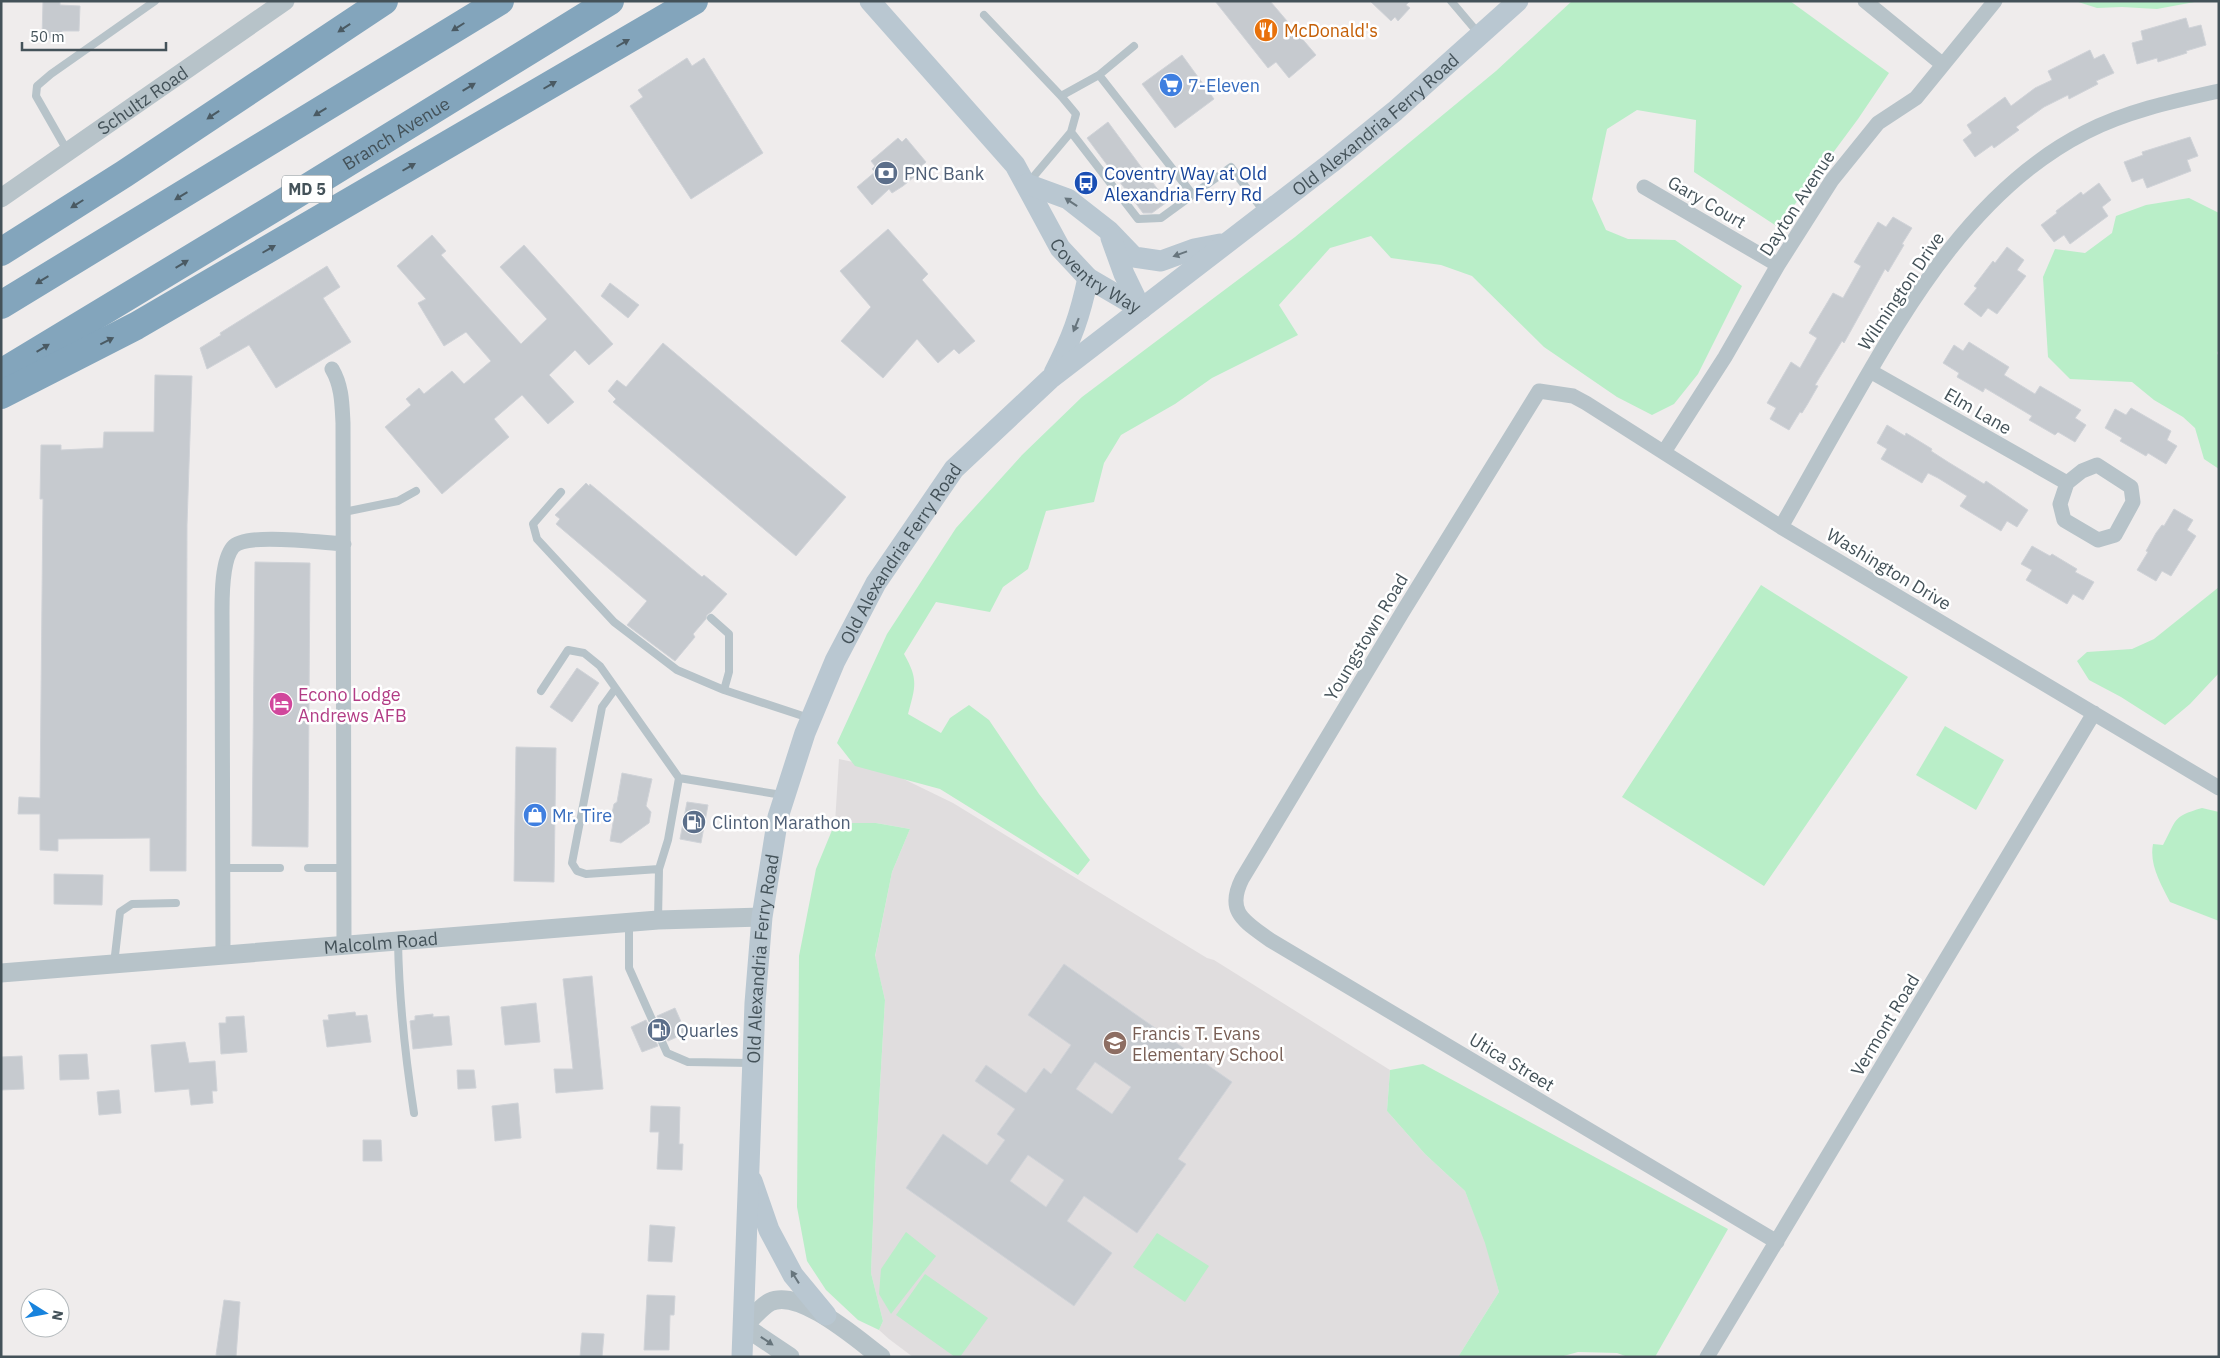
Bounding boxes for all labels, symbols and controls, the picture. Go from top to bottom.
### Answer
restaurant icon: McDonald's [1253,17,1279,43]
place label: McDonald's [1284,19,1378,42]
scale bar [22,20,166,52]
one-way arrow [452,22,465,31]
one-way arrow [337,23,351,33]
text: 50 m [30,27,65,46]
one-way arrow [616,38,629,47]
street label: Old Alexandria Ferry Road [1287,48,1463,200]
street label: Schultz Road [93,61,192,139]
supermarket icon: 7-Eleven [1158,72,1184,98]
place label: 7-Eleven [1188,74,1260,97]
one-way arrow [543,81,556,90]
one-way arrow [463,82,476,91]
street label: Branch Avenue [338,91,454,175]
one-way arrow [313,107,326,116]
one-way arrow [207,110,220,120]
street label: Dayton Avenue [1754,146,1840,260]
bank icon: PNC Bank [873,160,899,186]
place label: PNC Bank [904,162,985,185]
place label: Coventry Way at Old Alexandria Ferry Rd [1104,162,1267,206]
one-way arrow [402,163,417,171]
bus stop icon: Coventry Way at Old Alexandria Ferry Rd [1073,170,1099,196]
street label: Gary Court [1664,170,1750,234]
road number: MD 5 [282,175,332,202]
one-way arrow [174,191,187,200]
one-way arrow [1064,197,1078,207]
one-way arrow [71,199,84,208]
street label: Wilmington Drive [1853,227,1949,355]
street label: Coventry Way [1045,234,1146,318]
one-way arrow [263,244,276,253]
one-way arrow [1172,250,1187,258]
one-way arrow [175,259,188,268]
one-way arrow [35,276,48,285]
one-way arrow [1072,318,1080,332]
one-way arrow [100,337,114,345]
one-way arrow [36,343,49,353]
street label: Elm Lane [1940,383,2016,440]
street label: Old Alexandria Ferry Road [834,458,966,648]
street label: Washington Drive [1823,523,1956,615]
street label: Youngstown Road [1319,569,1413,705]
place label: Econo Lodge Andrews AFB [298,683,407,727]
hotel icon: Econo Lodge Andrews AFB [268,691,294,717]
shop icon: Mr. Tire [522,802,548,828]
place label: Mr. Tire [552,804,612,827]
fuel station icon: Clinton Marathon [681,809,707,835]
place label: Clinton Marathon [712,811,851,834]
street label: Old Alexandria Ferry Road [741,852,783,1064]
street label: Malcolm Road [323,926,439,958]
street label: Vermont Road [1846,970,1924,1080]
fuel station icon: Quarles [646,1017,672,1043]
place label: Quarles [676,1019,739,1042]
place label: Francis T. Evans Elementary School [1132,1022,1284,1066]
street label: Utica Street [1465,1028,1559,1096]
school or university icon: Francis T. Evans Elementary School [1102,1030,1128,1056]
one-way arrow [791,1271,800,1284]
north arrow [20,1288,70,1338]
text: N [48,1309,68,1322]
one-way arrow [760,1336,774,1346]

